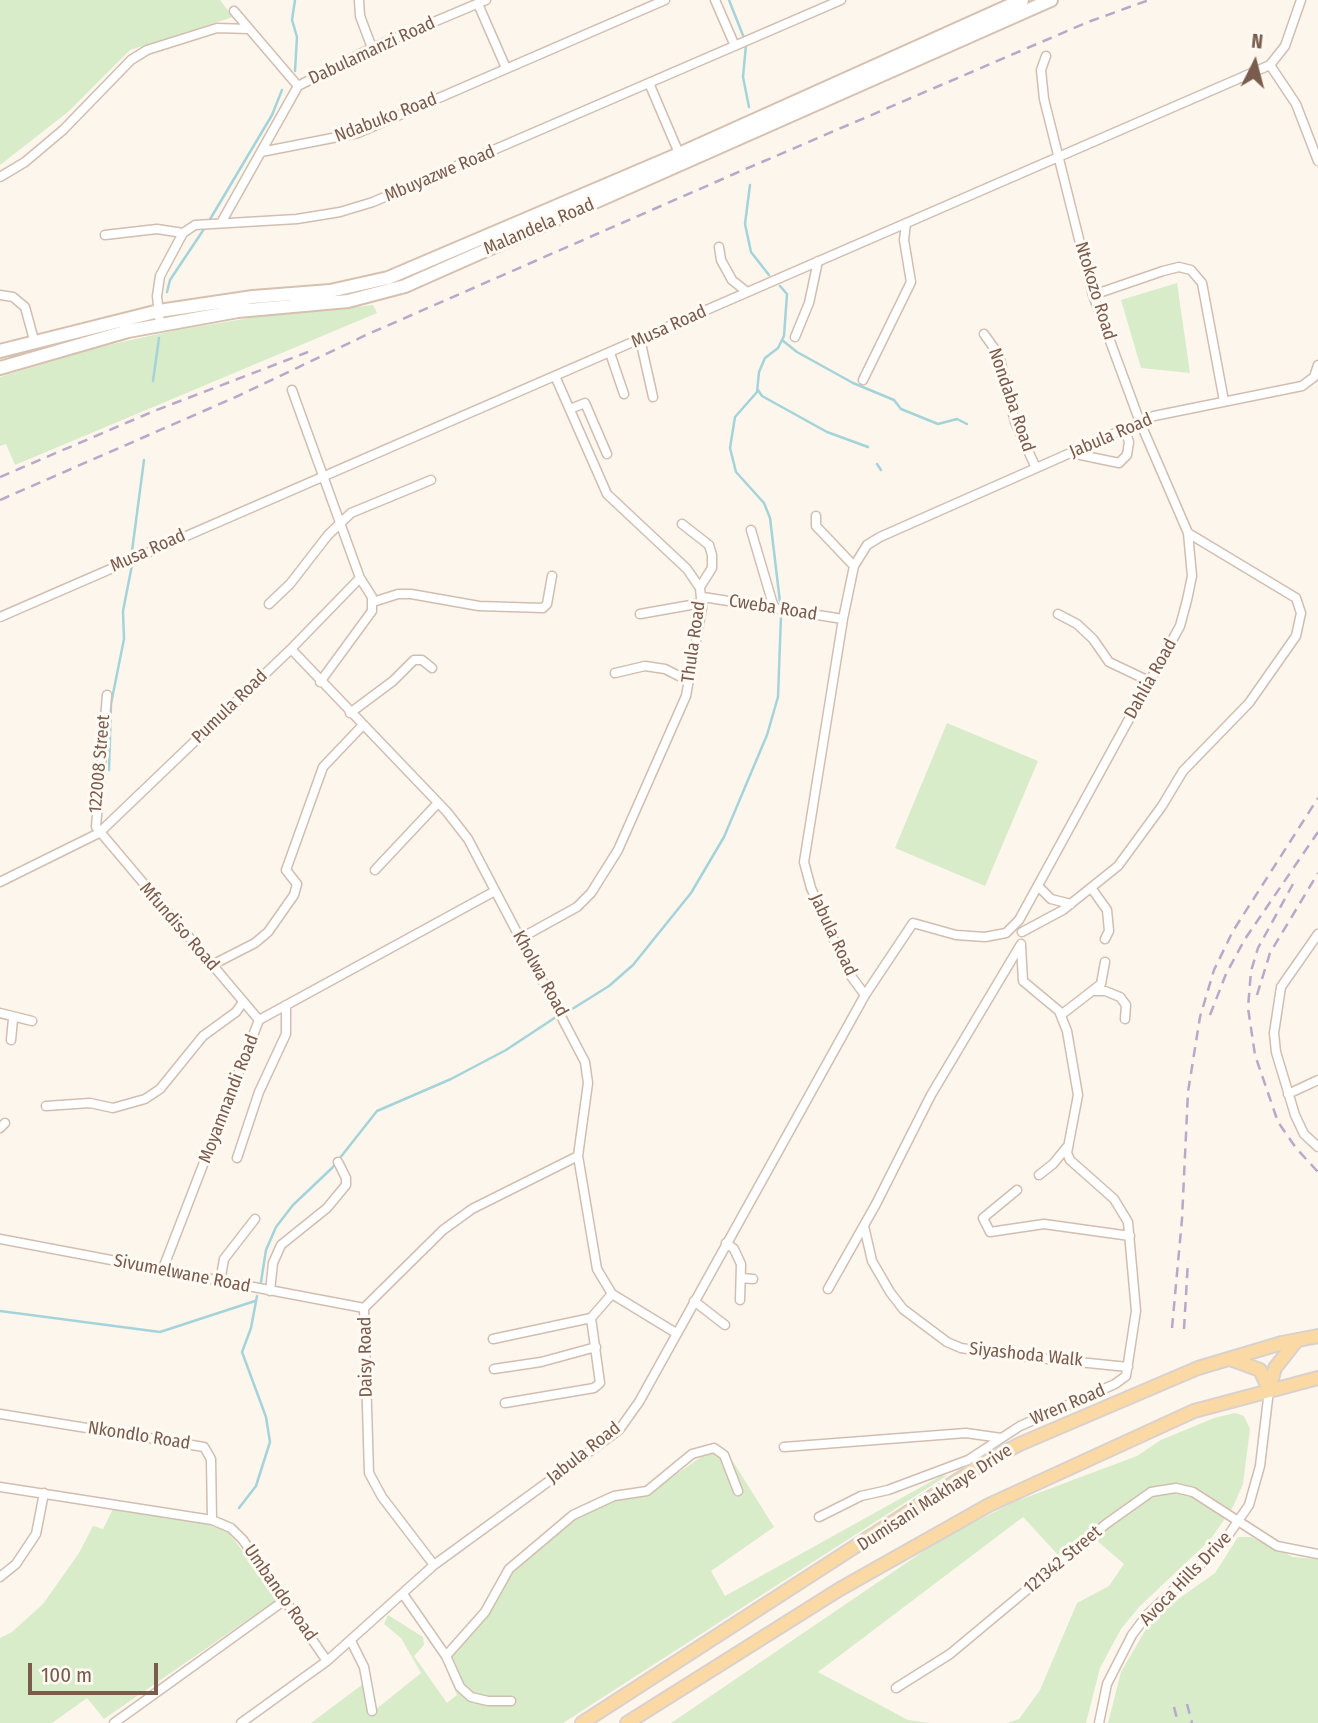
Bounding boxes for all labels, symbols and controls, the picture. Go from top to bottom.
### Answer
street label: Dabulamanzi Road [305,12,439,90]
north arrow [1220,28,1290,98]
text: N [1250,30,1264,54]
street label: Ndabuko Road [332,89,440,147]
street label: Mbuyazwe Road [382,141,498,207]
street label: Malandela Road [480,194,598,260]
street label: Ntokozo Road [1070,239,1120,343]
street label: Musa Road [628,301,710,353]
street label: Nondaba Road [983,345,1039,455]
street label: Jabula Road [1066,409,1156,463]
street label: Musa Road [107,525,189,577]
street label: Cweba Road [727,590,819,626]
street label: Thula Road [678,600,710,684]
street label: Dahlia Road [1120,635,1182,723]
street label: Pumula Road [188,666,272,748]
street label: 122008 Street [85,714,115,814]
street label: Mfundiso Road [135,878,223,976]
street label: Jabula Road [805,891,861,979]
street label: Kholwa Road [507,927,573,1021]
street label: Moyamnandi Road [195,1032,263,1166]
street label: Sivumelwane Road [112,1250,252,1298]
street label: Daisy Road [354,1316,378,1398]
street label: Siyashoda Walk [968,1338,1084,1372]
street label: Wren Road [1027,1380,1109,1430]
street label: Nkondlo Road [86,1417,192,1455]
street label: Jabula Road [543,1417,625,1489]
street label: Dumisani Makhaye Drive [854,1440,1016,1556]
street label: 121342 Street [1020,1521,1106,1599]
street label: Avoca Hills Drive [1136,1527,1236,1631]
street label: Umbando Road [239,1541,321,1645]
scale bar [32,1650,161,1694]
text: 100 m [41,1662,92,1688]

